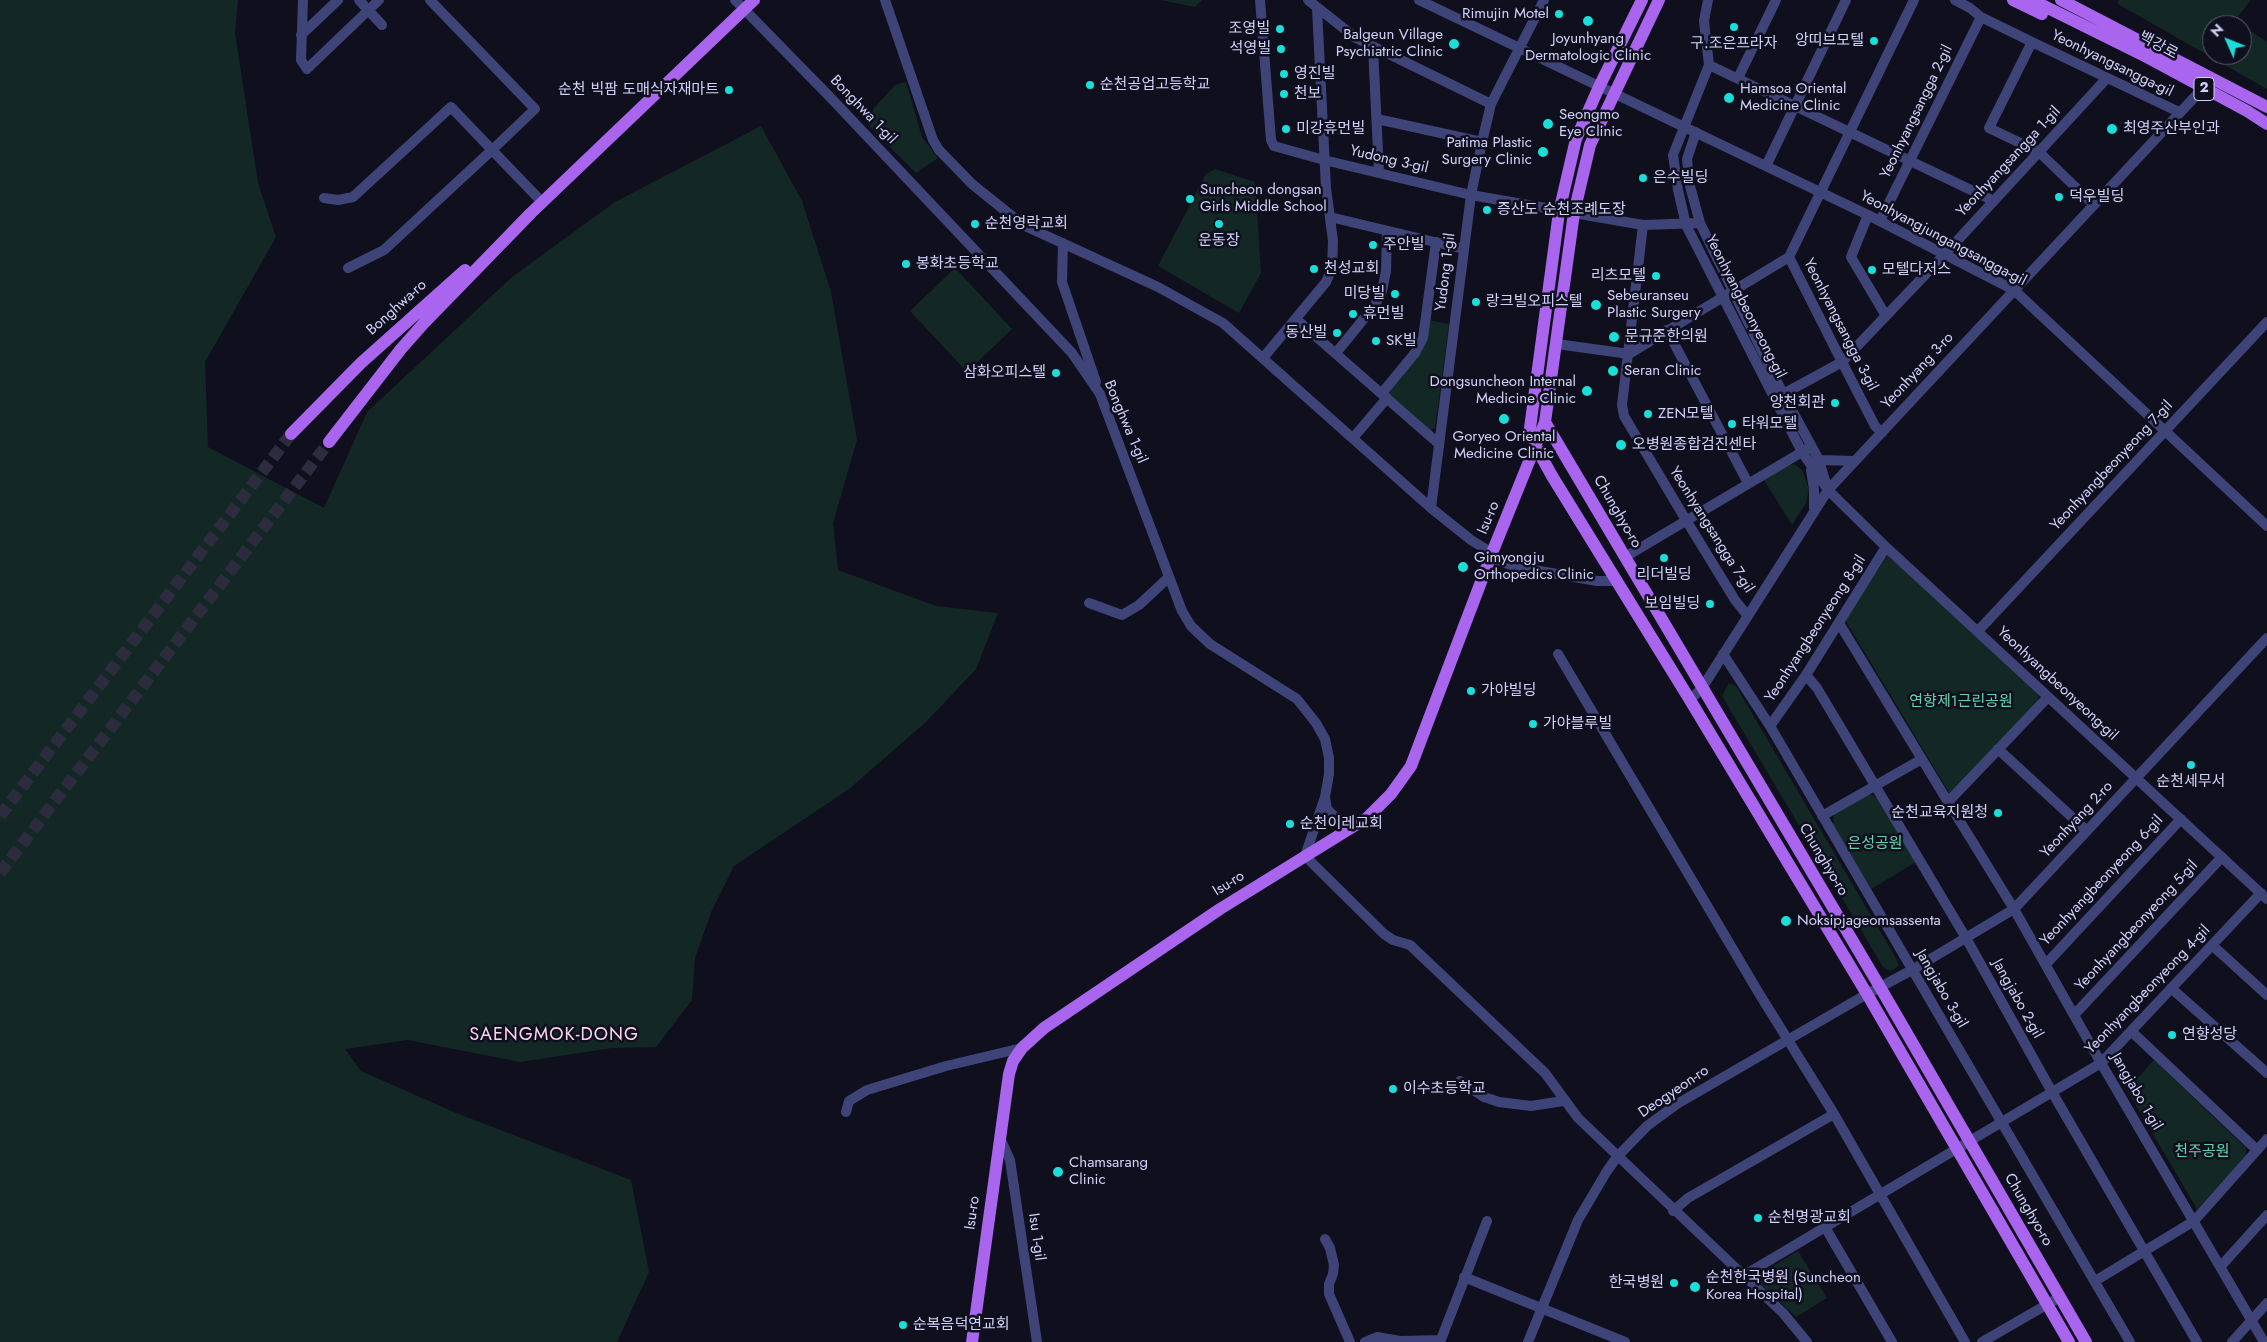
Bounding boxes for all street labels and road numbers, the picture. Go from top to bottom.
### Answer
street label: Yeonhyangsangga-gil [2048,27,2176,101]
street label: 백강로 [2135,28,2181,64]
street label: Yeonhyangsangga 2-gil [1877,42,1957,182]
street label: Bonghwa 1-gil [826,72,900,148]
road number: 2 [2194,78,2214,100]
street label: Yeonhyangsangga 1-gil [1953,103,2065,221]
street label: Yudong 3-gil [1348,142,1430,178]
street label: Yeonhyangjungangsangga-gil [1857,187,2029,291]
street label: Yudong 1-gil [1432,232,1460,312]
street label: Yeonhyangbeonyeong-gil [1701,232,1789,382]
street label: Yeonhyangsangga 3-gil [1799,256,1881,394]
street label: Bonghwa-ro [363,276,431,340]
street label: Yeonhyang 3-ro [1878,329,1958,413]
street label: Bonghwa 1-gil [1099,378,1151,466]
street label: Yeonhyangbeonyeong 7-gil [2047,397,2177,535]
street label: Yeonhyangsangga 7-gil [1665,463,1757,597]
street label: Chunghyo-ro [1589,472,1645,552]
street label: Isu-ro [1474,499,1504,537]
street label: Yeonhyangbeonyeong 8-gil [1762,552,1870,706]
street label: Yeonhyangbeonyeong-gil [1993,623,2121,745]
street label: Yeonhyang 2-ro [2037,778,2117,862]
street label: Yeonhyangbeonyeong 6-gil [2037,812,2167,950]
street label: Chunghyo-ro [1794,821,1852,899]
street label: Yeonhyangbeonyeong 5-gil [2072,857,2202,995]
street label: Isu-ro [1210,867,1248,901]
street label: Yeonhyangbeonyeong 4-gil [2082,922,2214,1058]
street label: Jangjabo 3-gil [1911,947,1971,1031]
street label: Jangjabo 2-gil [1988,956,2046,1042]
street label: Jangjabo 1-gil [2107,1050,2165,1134]
street label: Deogyeon-ro [1635,1062,1713,1122]
street label: Chunghyo-ro [2000,1170,2056,1250]
street label: Isu-ro [962,1195,984,1231]
street label: Isu 1-gil [1024,1212,1048,1262]

